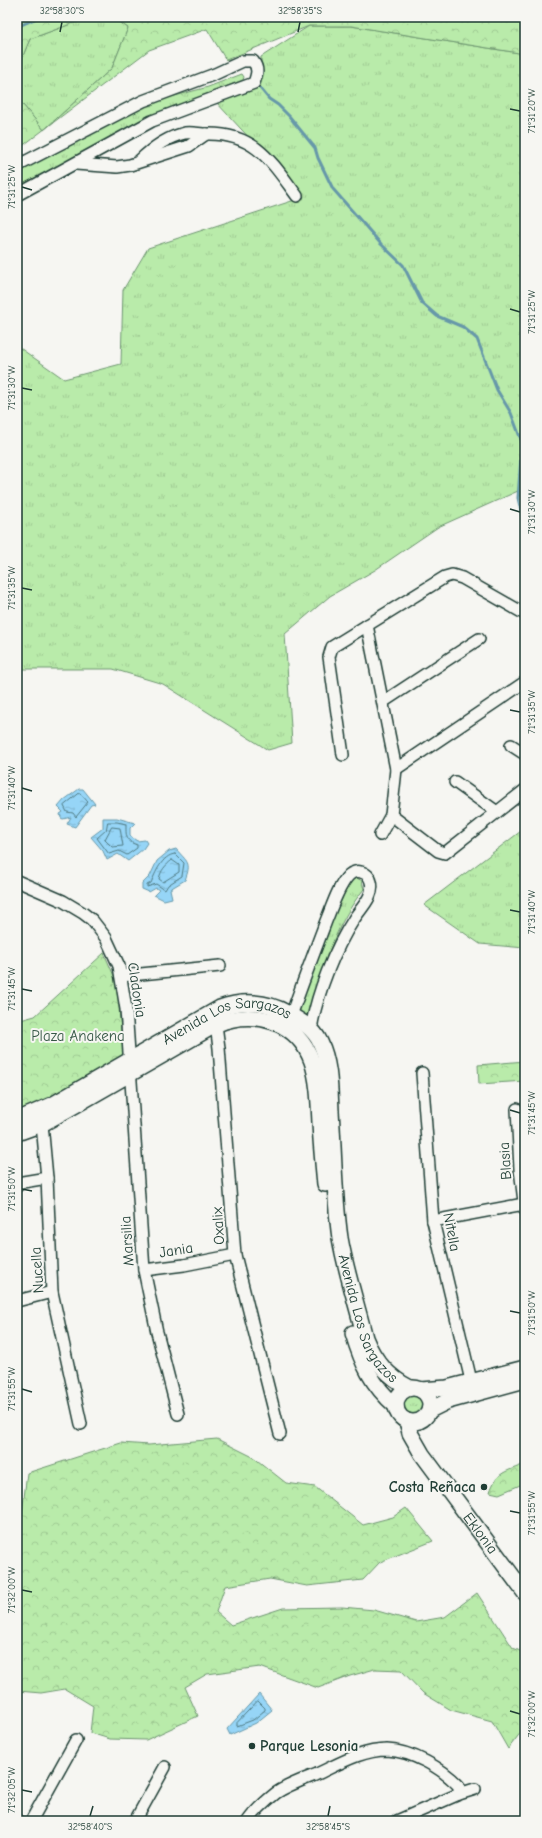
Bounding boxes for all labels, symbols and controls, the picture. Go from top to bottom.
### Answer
text: 32°58'30"S [40,5,85,17]
text: 32°58'35"S [278,5,322,17]
text: 71°31'20"W [526,88,538,133]
text: 71°31'25"W [6,165,18,209]
text: 71°31'25"W [526,290,538,334]
text: 71°31'30"W [6,365,18,410]
text: 71°31'30"W [526,489,538,534]
text: 71°31'35"W [6,566,18,610]
text: 71°31'35"W [526,690,538,734]
text: 71°31'40"W [6,765,18,810]
text: 71°31'40"W [526,889,538,934]
street label: Cladonia [124,961,150,1019]
text: 71°31'45"W [6,967,18,1011]
street label: Avenida Los Sargazos [159,994,295,1048]
park label: Plaza Anakena [31,1027,125,1045]
text: 71°31'45"W [526,1091,538,1135]
street label: Blasia [495,1142,515,1180]
text: 71°31'50"W [6,1166,18,1212]
street label: Oxalix [208,1206,228,1246]
street label: Nitella [439,1211,465,1253]
street label: Marsilia [116,1215,138,1267]
street label: Jania [158,1238,194,1262]
street label: Nucella [26,1246,48,1294]
street label: Avenida Los Sargazos [335,1253,401,1387]
text: 71°31'50"W [526,1290,538,1336]
text: 71°31'55"W [6,1366,18,1411]
place label: Costa Reñaca [389,1478,476,1496]
marker: Costa Reñaca [479,1482,489,1492]
text: 71°31'55"W [526,1490,538,1535]
street label: Eklonia [459,1509,502,1557]
text: 71°32'00"W [6,1566,18,1614]
text: 71°32'00"W [526,1690,538,1738]
place label: Parque Lesonia [260,1737,359,1755]
marker: Parque Lesonia [247,1741,257,1751]
text: 71°32'05"W [6,1767,18,1813]
text: 32°58'40"S [68,1821,113,1833]
text: 32°58'45"S [306,1821,350,1833]

